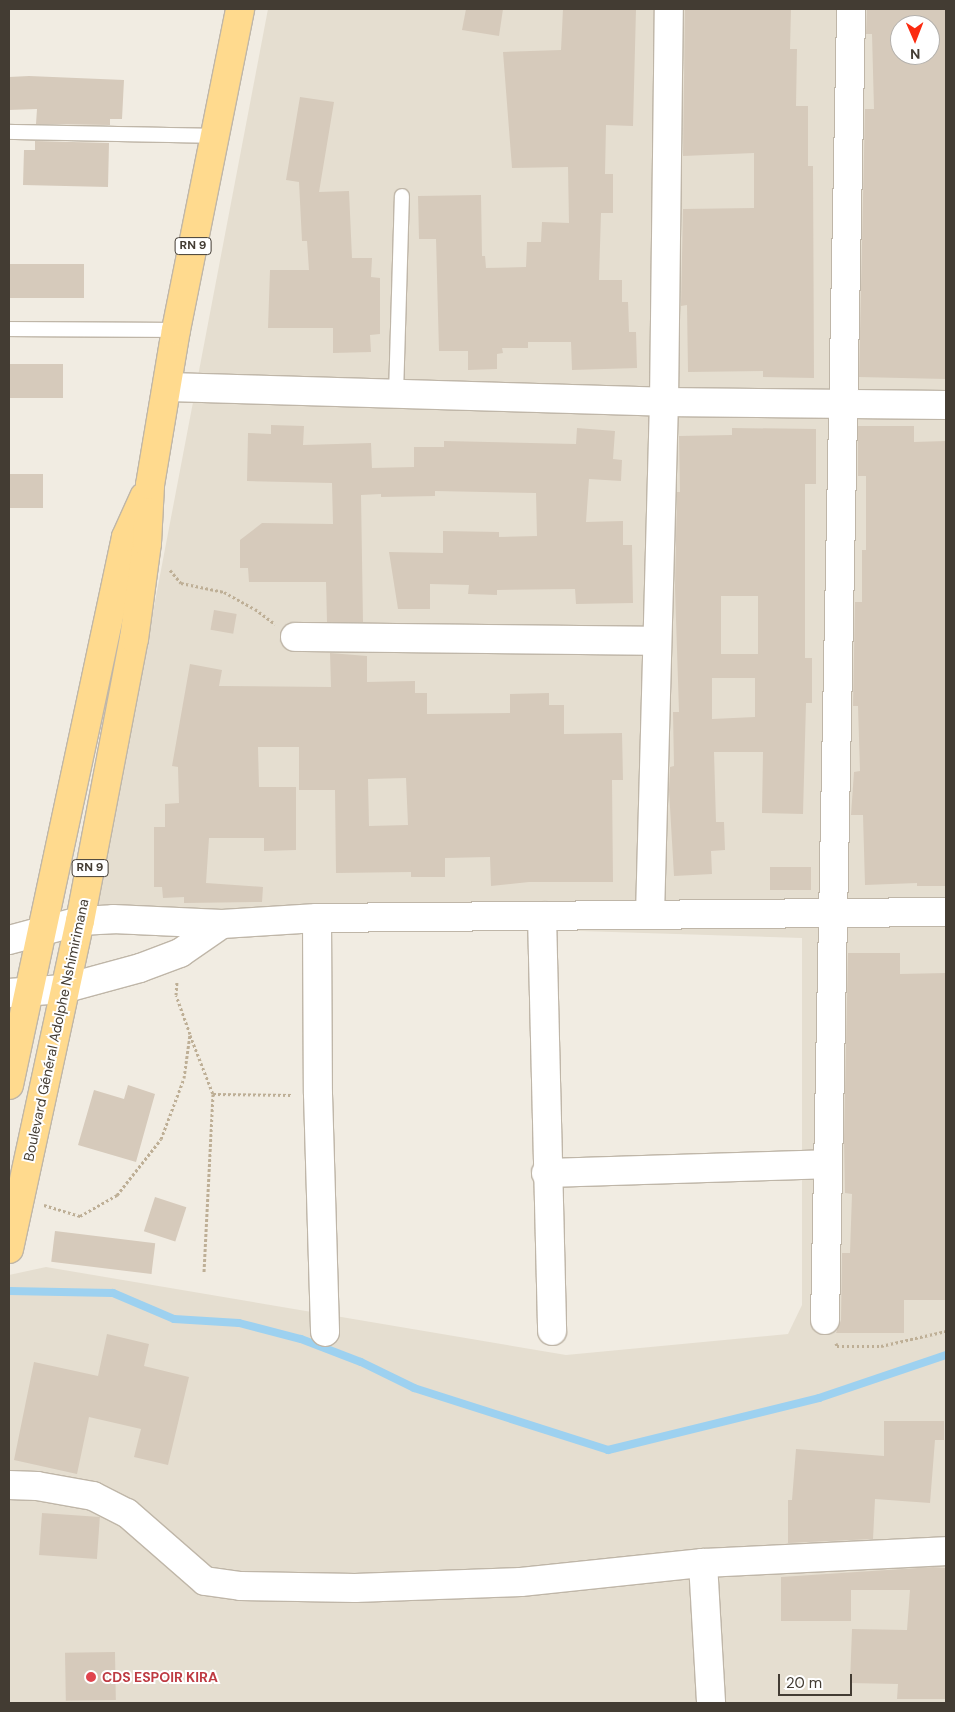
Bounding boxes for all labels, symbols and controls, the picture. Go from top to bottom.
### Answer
north arrow [890,15,940,65]
text: N [910,45,921,63]
road number: RN 9 [174,237,212,256]
road number: RN 9 [71,858,109,878]
street label: Boulevard Général Adolphe Nshimirimana [20,897,92,1163]
scale bar [780,1664,854,1696]
place label: CDS ESPOIR KIRA [102,1669,218,1685]
marker: CDS ESPOIR KIRA [84,1670,98,1684]
text: 20 m [786,1673,822,1693]

